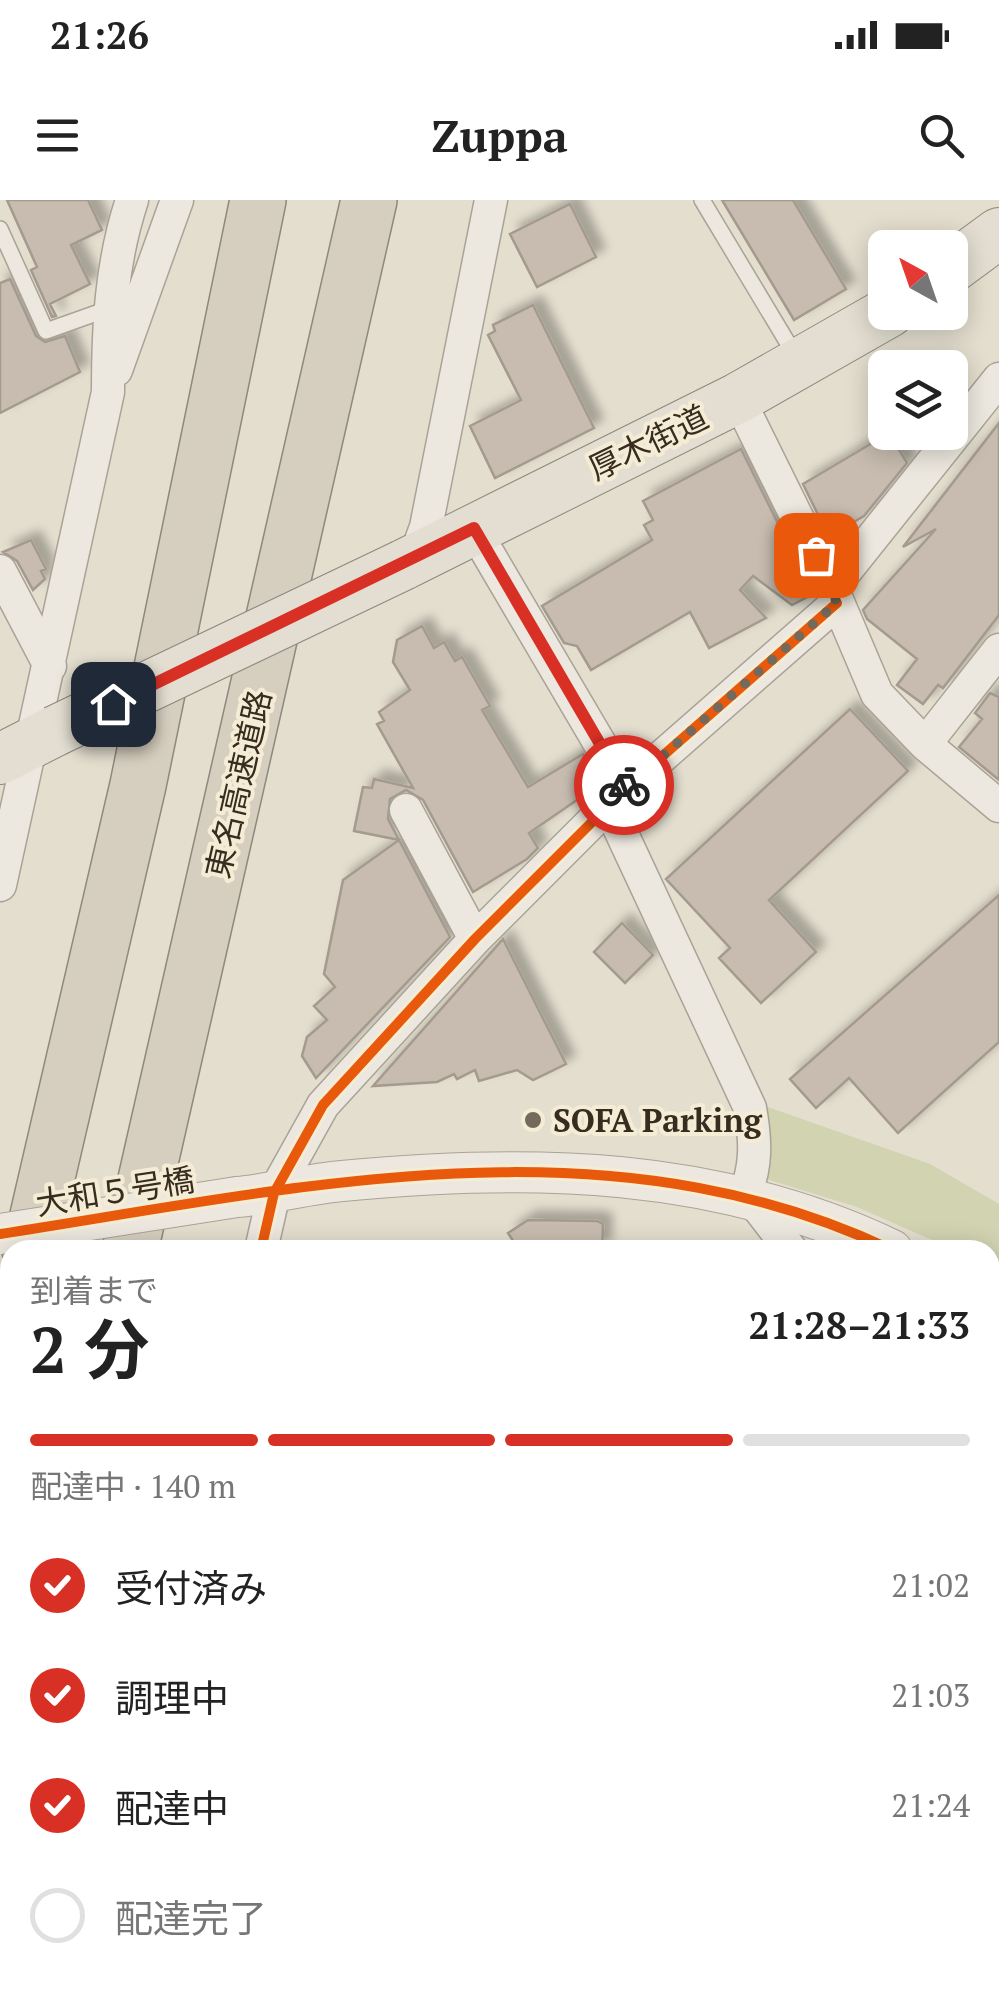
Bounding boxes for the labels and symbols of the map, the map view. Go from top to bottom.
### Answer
north arrow [868,230,968,330]
street label: 厚木街道 [581,395,715,489]
pin [774,513,859,598]
pin [71,662,156,747]
street label: 東名高速道路 [196,686,280,882]
courier [574,735,674,835]
place label: SOFA Parking [553,1099,763,1141]
marker: SOFA Parking [522,1109,544,1131]
street label: 大和５号橋 [33,1158,197,1224]

